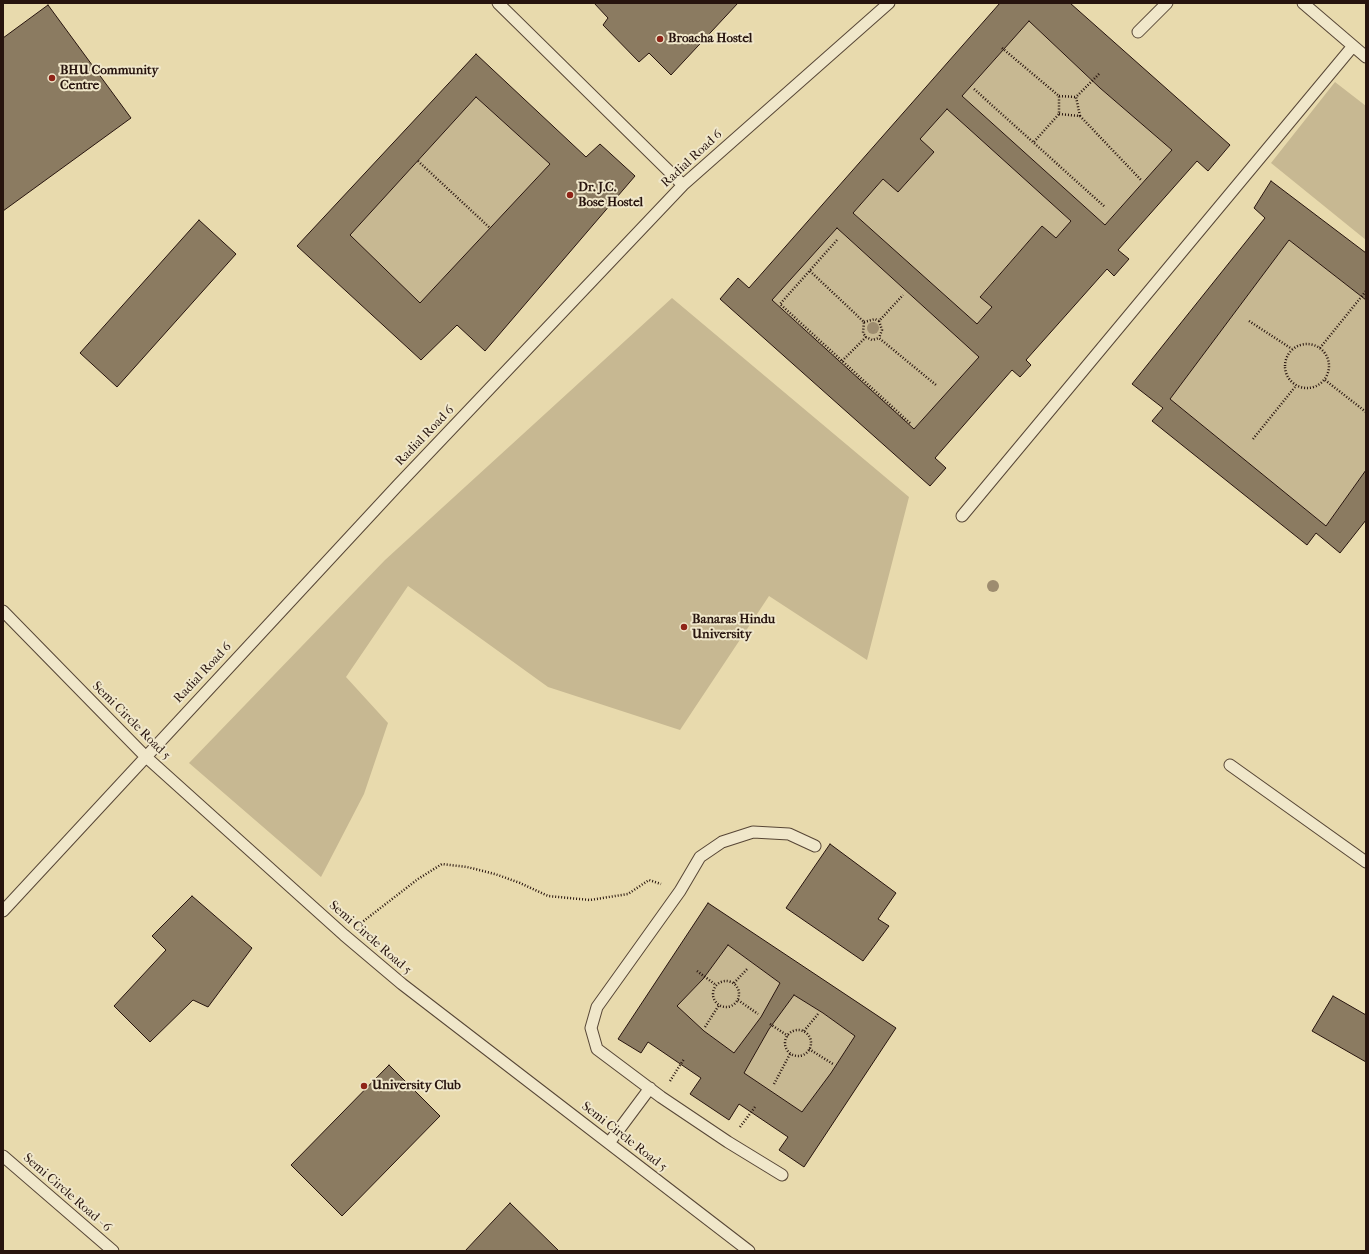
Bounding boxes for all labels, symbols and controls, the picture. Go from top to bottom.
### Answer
place label: Broacha Hostel [668,31,752,47]
marker: Broacha Hostel [655,34,665,44]
place label: BHU Community Centre [60,63,159,94]
marker: BHU Community Centre [47,73,57,83]
street label: Radial Road 6 [658,127,726,191]
place label: Dr. J.C. Bose Hostel [578,180,643,211]
marker: Dr. J.C. Bose Hostel [565,190,575,200]
street label: Radial Road 6 [392,403,458,469]
place label: Banaras Hindu University [692,612,775,643]
marker: Banaras Hindu University [679,622,689,632]
street label: Radial Road 6 [171,639,235,707]
street label: Semi Circle Road 5 [89,679,173,763]
street label: Semi Circle Road 5 [326,898,414,978]
place label: University Club [372,1078,461,1094]
marker: University Club [359,1081,369,1091]
street label: Semi Circle Road 5 [578,1099,670,1175]
street label: Semi Circle Road - 6 [20,1150,114,1236]

